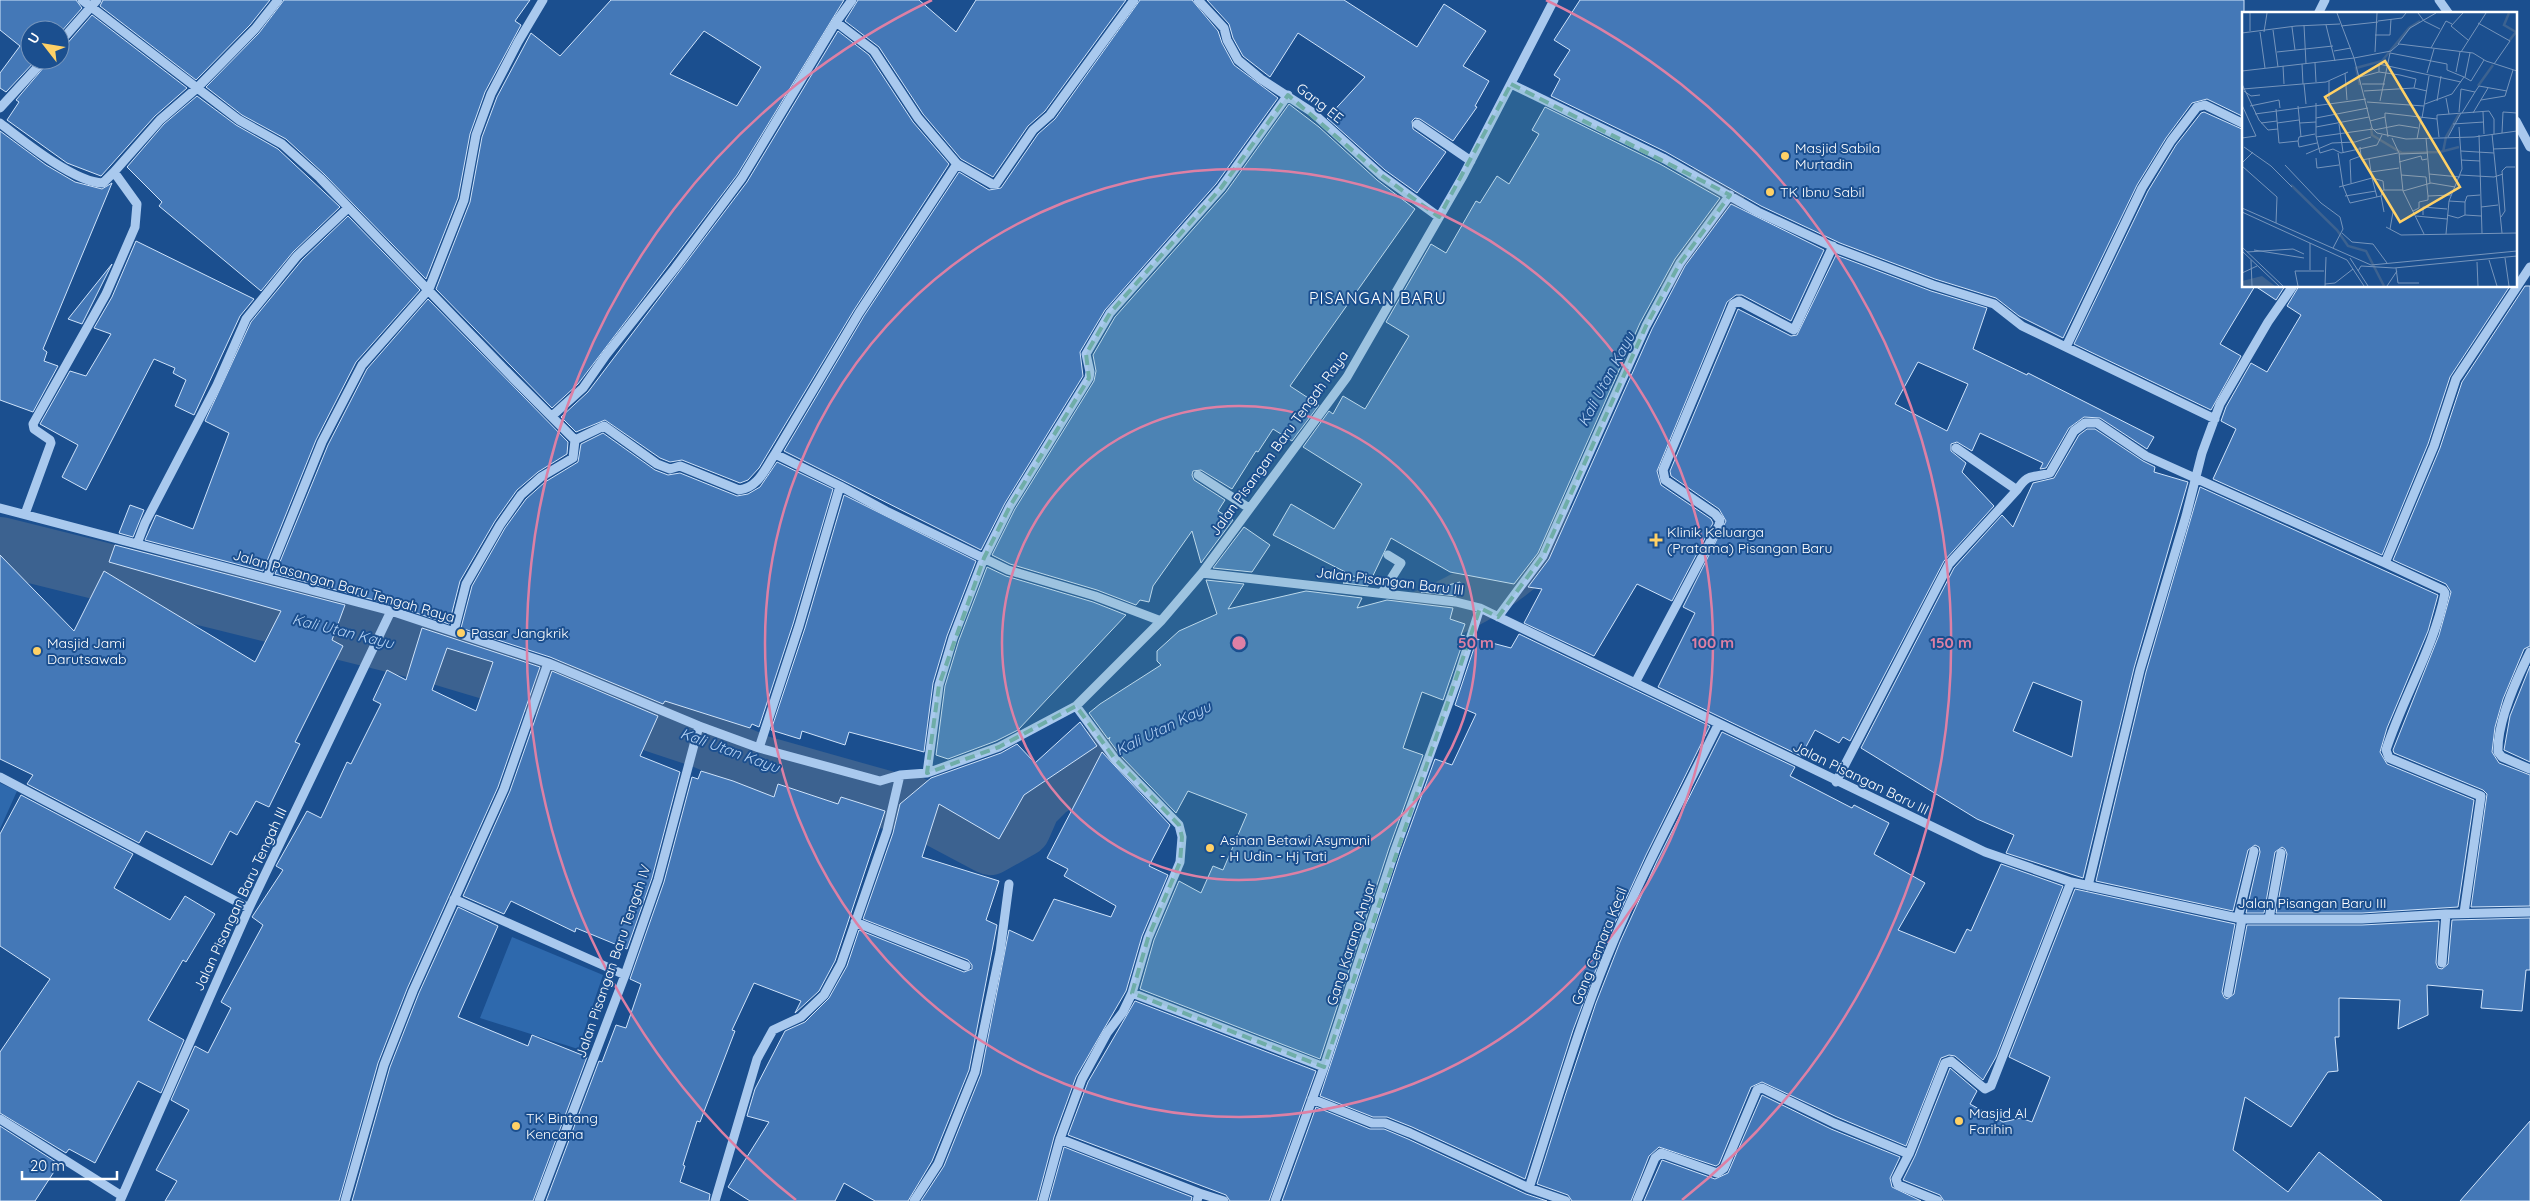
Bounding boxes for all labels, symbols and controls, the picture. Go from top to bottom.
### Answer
inset map [2242,12,2518,288]
north arrow [20,20,70,70]
text: U [24,29,44,47]
street label: Gang EE [1293,79,1347,127]
place label: Masjid Sabila Murtadin [1795,139,1880,173]
marker: Masjid Sabila Murtadin [1779,150,1791,162]
place label: TK Ibnu Sabil [1780,183,1865,201]
marker: TK Ibnu Sabil [1764,186,1776,198]
district label: PISANGAN BARU [1309,288,1447,308]
water label: Kali Utan Kayu [1573,327,1639,429]
street label: Jalan Pisangan Baru Tengah Raya [1206,347,1352,539]
place label: Klinik Keluarga (Pratama) Pisangan Baru [1667,523,1832,557]
marker: Klinik Keluarga (Pratama) Pisangan Baru [1649,533,1663,547]
street label: Jalan Pasangan Baru Tengah Raya [231,546,457,626]
street label: Jalan Pisangan Baru III [1315,563,1465,599]
water label: Kali Utan Kayu [290,609,397,653]
place label: Pasar Jangkrik [471,624,569,642]
marker: Pasar Jangkrik [455,627,467,639]
text: 50 m [1458,633,1494,652]
text: 100 m [1692,633,1734,652]
text: 150 m [1930,633,1972,652]
place label: Masjid Jami Darutsawab [47,634,127,668]
centre of rings [1230,634,1248,652]
marker: Masjid Jami Darutsawab [31,645,43,657]
water label: Kali Utan Kayu [1112,696,1215,759]
water label: Kali Utan Kayu [678,723,783,777]
street label: Jalan Pisangan Baru III [1790,737,1932,819]
street label: Jalan Pisangan Baru Tengah III [189,804,291,994]
place label: Asinan Betawi Asymuni - H Udin - Hj Tati [1220,831,1370,865]
marker: Asinan Betawi Asymuni - H Udin - Hj Tati [1204,842,1216,854]
street label: Jalan Pisangan Baru Tengah IV [571,862,655,1060]
street label: Gang Karang Anyar [1322,878,1380,1008]
street label: Gang Cemara Kecil [1567,884,1631,1008]
street label: Jalan Pisangan Baru III [2237,894,2387,912]
place label: Masjid Al Farihin [1969,1104,2027,1138]
place label: TK Bintang Kencana [526,1109,598,1143]
marker: Masjid Al Farihin [1953,1115,1965,1127]
marker: TK Bintang Kencana [510,1120,522,1132]
scale bar [22,1148,118,1180]
text: 20 m [30,1156,65,1175]

